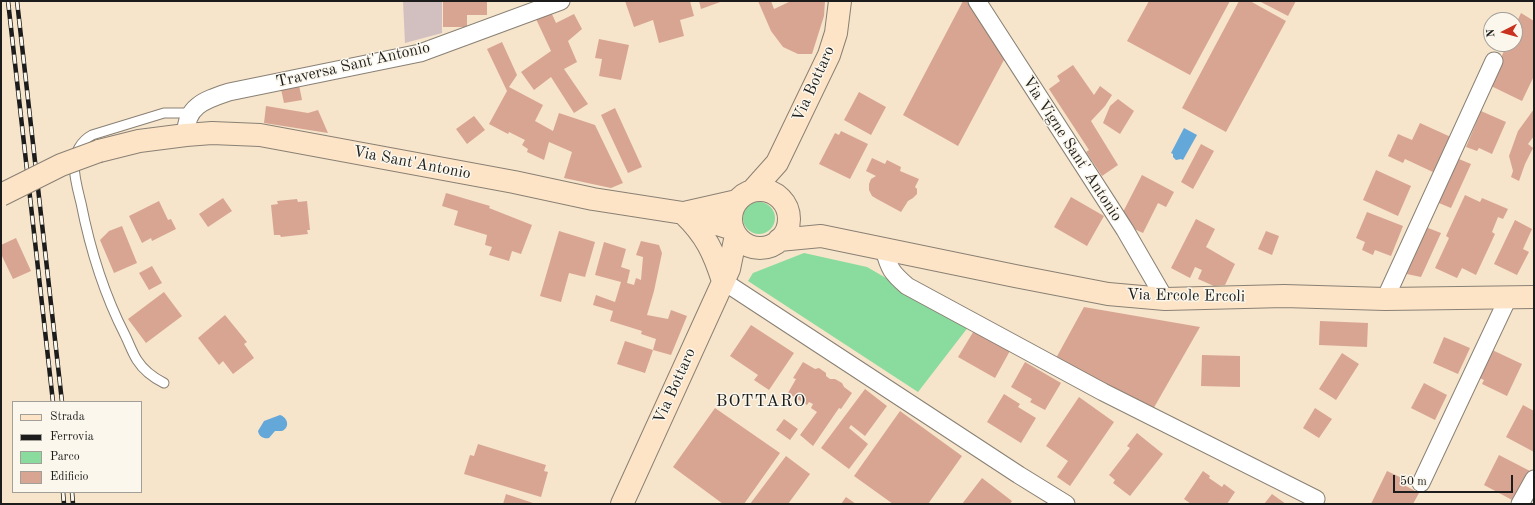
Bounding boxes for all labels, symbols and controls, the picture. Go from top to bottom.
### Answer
north arrow [1483,12,1523,52]
text: N [1486,28,1497,38]
street label: Traversa Sant'Antonio [274,38,432,92]
street label: Via Bottaro [789,43,839,125]
street label: Via Vigne Sant' Antonio [1018,73,1126,225]
street label: Via Sant'Antonio [351,142,473,184]
street label: Via Ercole Ercoli [1127,285,1245,307]
street label: Via Bottaro [650,345,700,427]
district label: BOTTARO [716,392,806,412]
legend [12,401,142,493]
text: Strada [50,411,85,423]
text: Ferrovia [50,431,94,443]
text: Parco [50,451,80,463]
scale bar [1395,467,1515,493]
text: Edificio [50,471,89,483]
text: 50 m [1400,476,1427,488]

